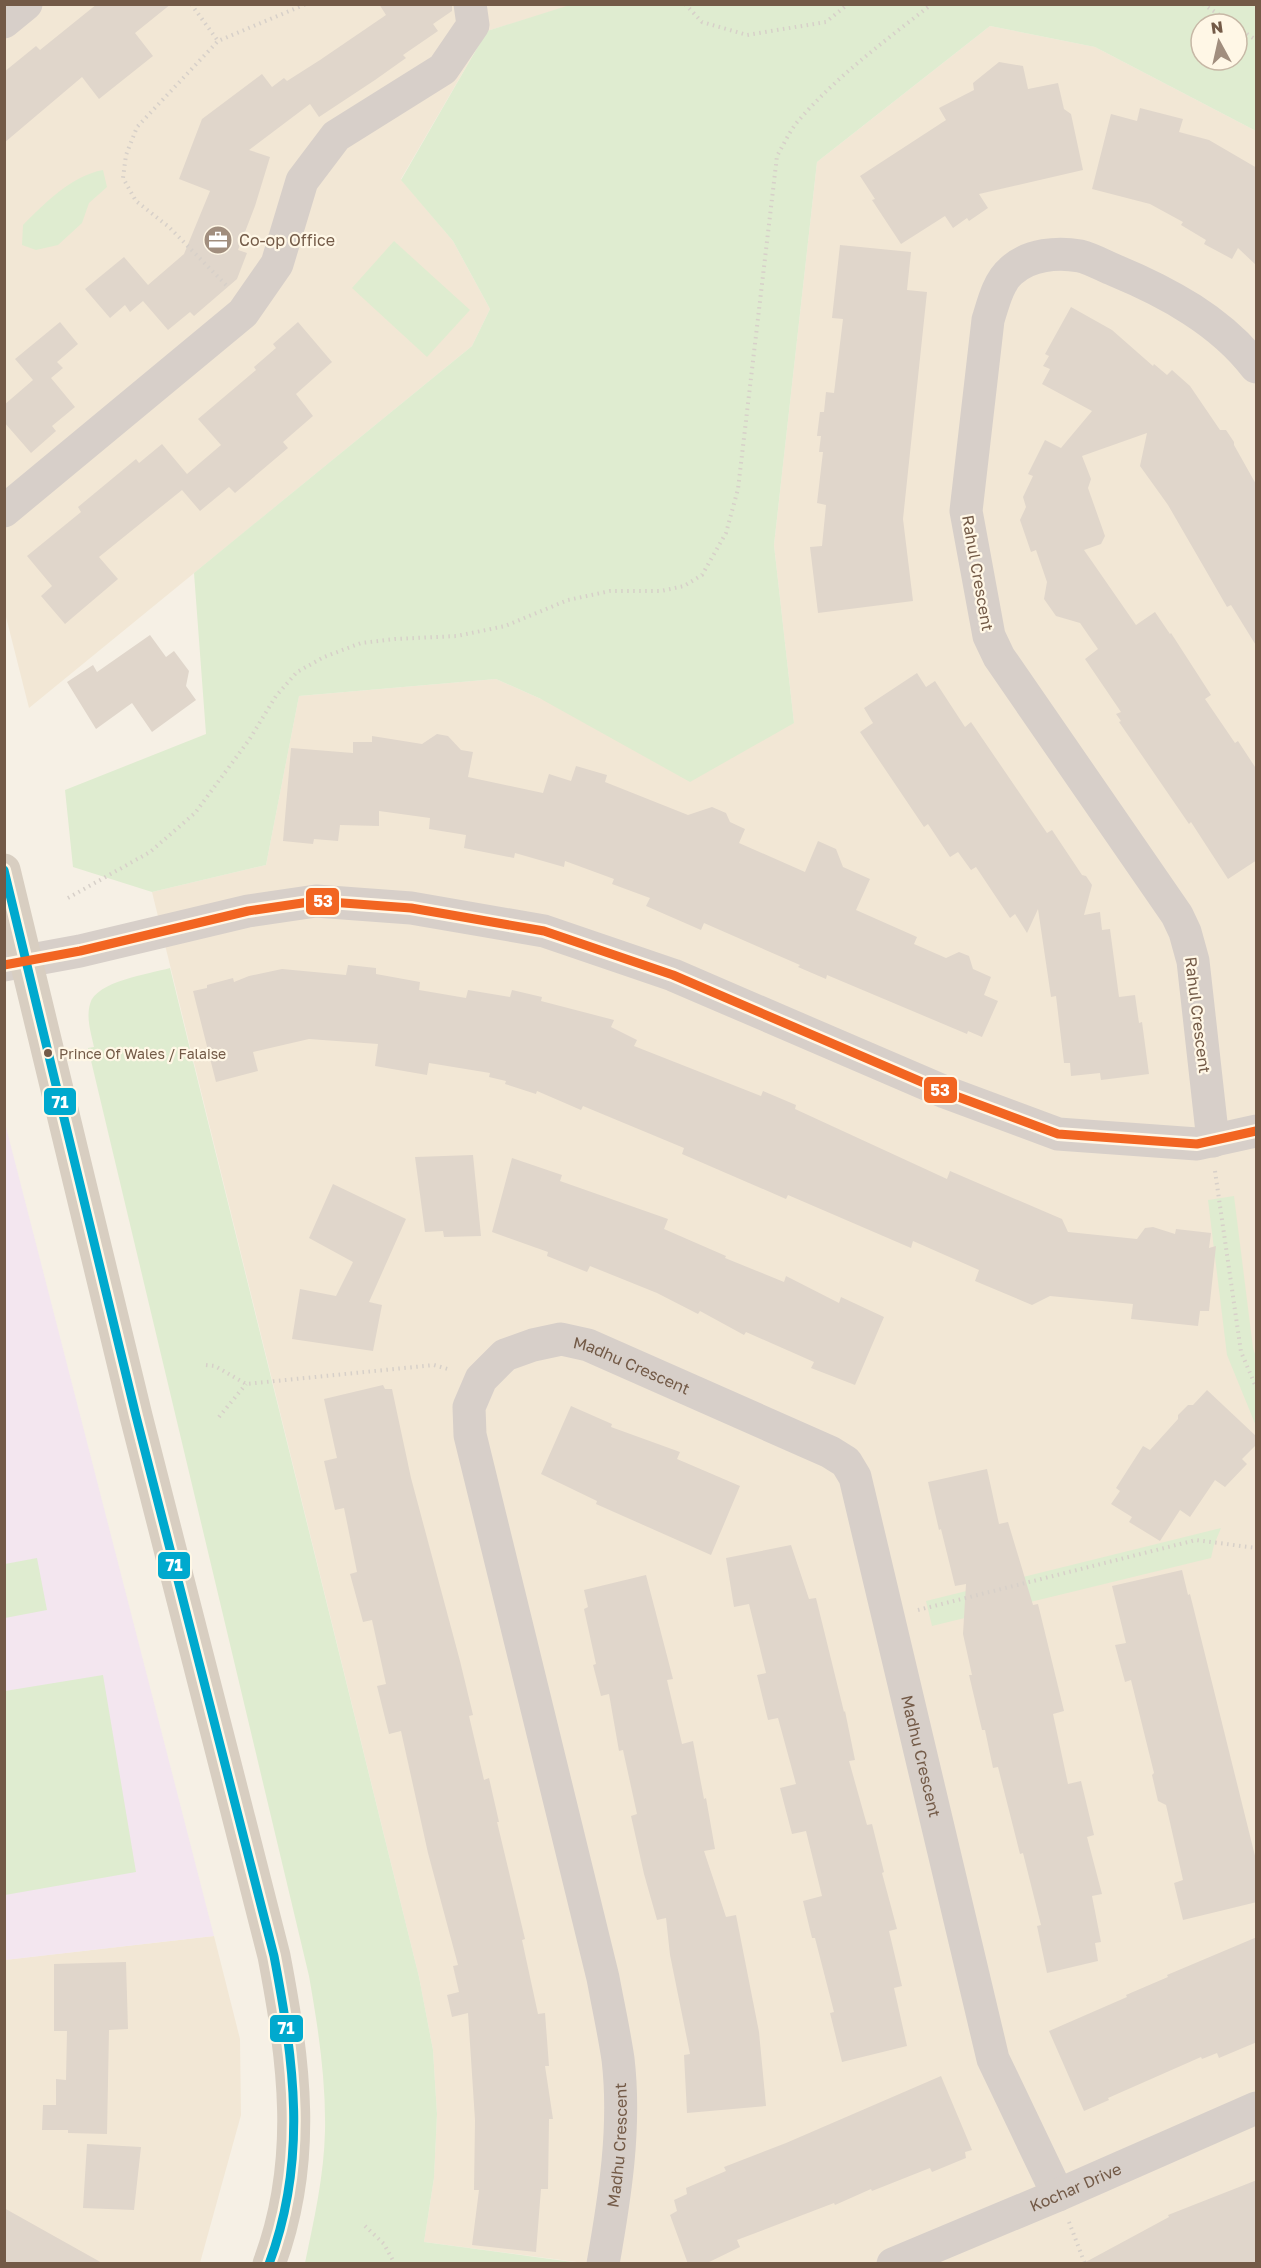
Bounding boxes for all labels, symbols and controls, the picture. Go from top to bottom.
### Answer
north arrow [1189,12,1249,72]
text: N [1209,16,1224,38]
office icon: Co-op Office [202,224,234,256]
place label: Co-op Office [239,230,335,250]
street label: Rahul Crescent [958,514,998,632]
line badge: 53 [305,887,340,916]
text: 53 [313,891,333,911]
street label: Rahul Crescent [1181,956,1215,1074]
place label: Prince Of Wales / Falaise [59,1045,226,1062]
marker: Prince Of Wales / Falaise [42,1047,54,1059]
line badge: 53 [923,1076,958,1104]
text: 53 [930,1080,950,1100]
line badge: 71 [43,1087,77,1116]
text: 71 [52,1092,68,1112]
street label: Madhu Crescent [571,1332,693,1399]
line badge: 71 [157,1551,191,1580]
text: 71 [166,1555,182,1575]
street label: Madhu Crescent [897,1693,945,1819]
line badge: 71 [269,2014,304,2043]
text: 71 [278,2018,294,2038]
street label: Madhu Crescent [602,2082,631,2209]
street label: Kochar Drive [1027,2158,1124,2216]

